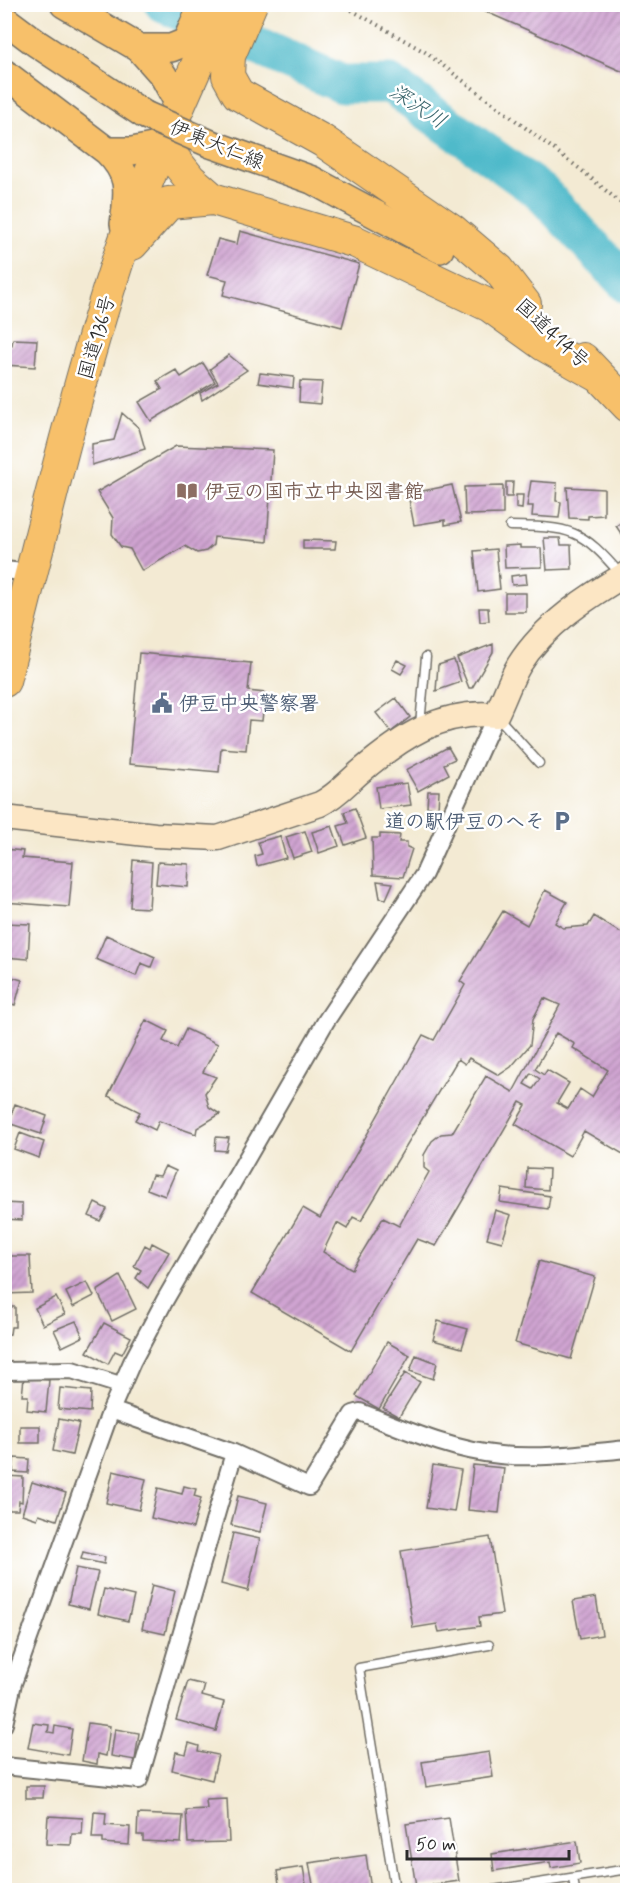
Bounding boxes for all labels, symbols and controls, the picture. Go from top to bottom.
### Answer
water label: 深沢川 [383,78,451,136]
street label: 伊東大仁線 [165,114,268,177]
street label: 国道136号 [72,292,122,383]
street label: 国道414号 [509,293,595,375]
library icon: 伊豆の国市立中央図書館 [175,479,199,503]
place label: 伊豆の国市立中央図書館 [204,479,424,506]
public building icon: 伊豆中央警察署 [150,691,174,715]
place label: 伊豆中央警察署 [179,691,319,718]
place label: 道の駅伊豆のへそ [385,809,545,836]
parking icon: 道の駅伊豆のへそ [550,809,574,833]
scale bar [407,1823,569,1861]
text: 50 m [416,1833,456,1857]

